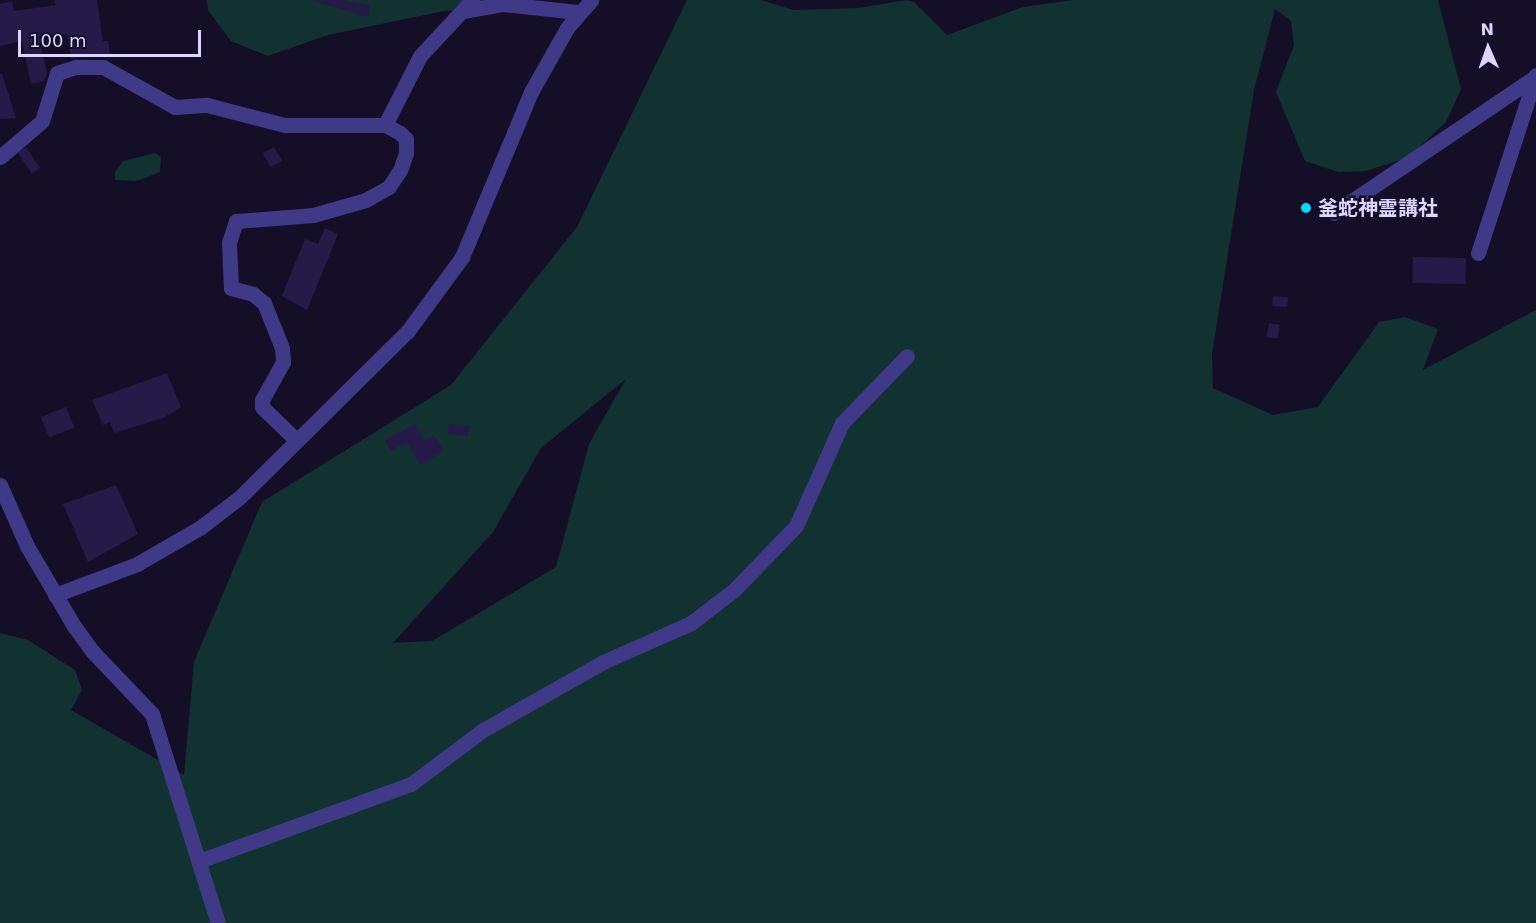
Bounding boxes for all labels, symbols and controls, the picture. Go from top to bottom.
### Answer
scale bar [21,18,204,56]
north arrow [1458,18,1518,78]
text: N [1480,20,1494,39]
text: 100 m [29,30,87,51]
place label: 釜蛇神霊講社 [1318,196,1438,220]
marker: 釜蛇神霊講社 [1299,201,1313,215]

